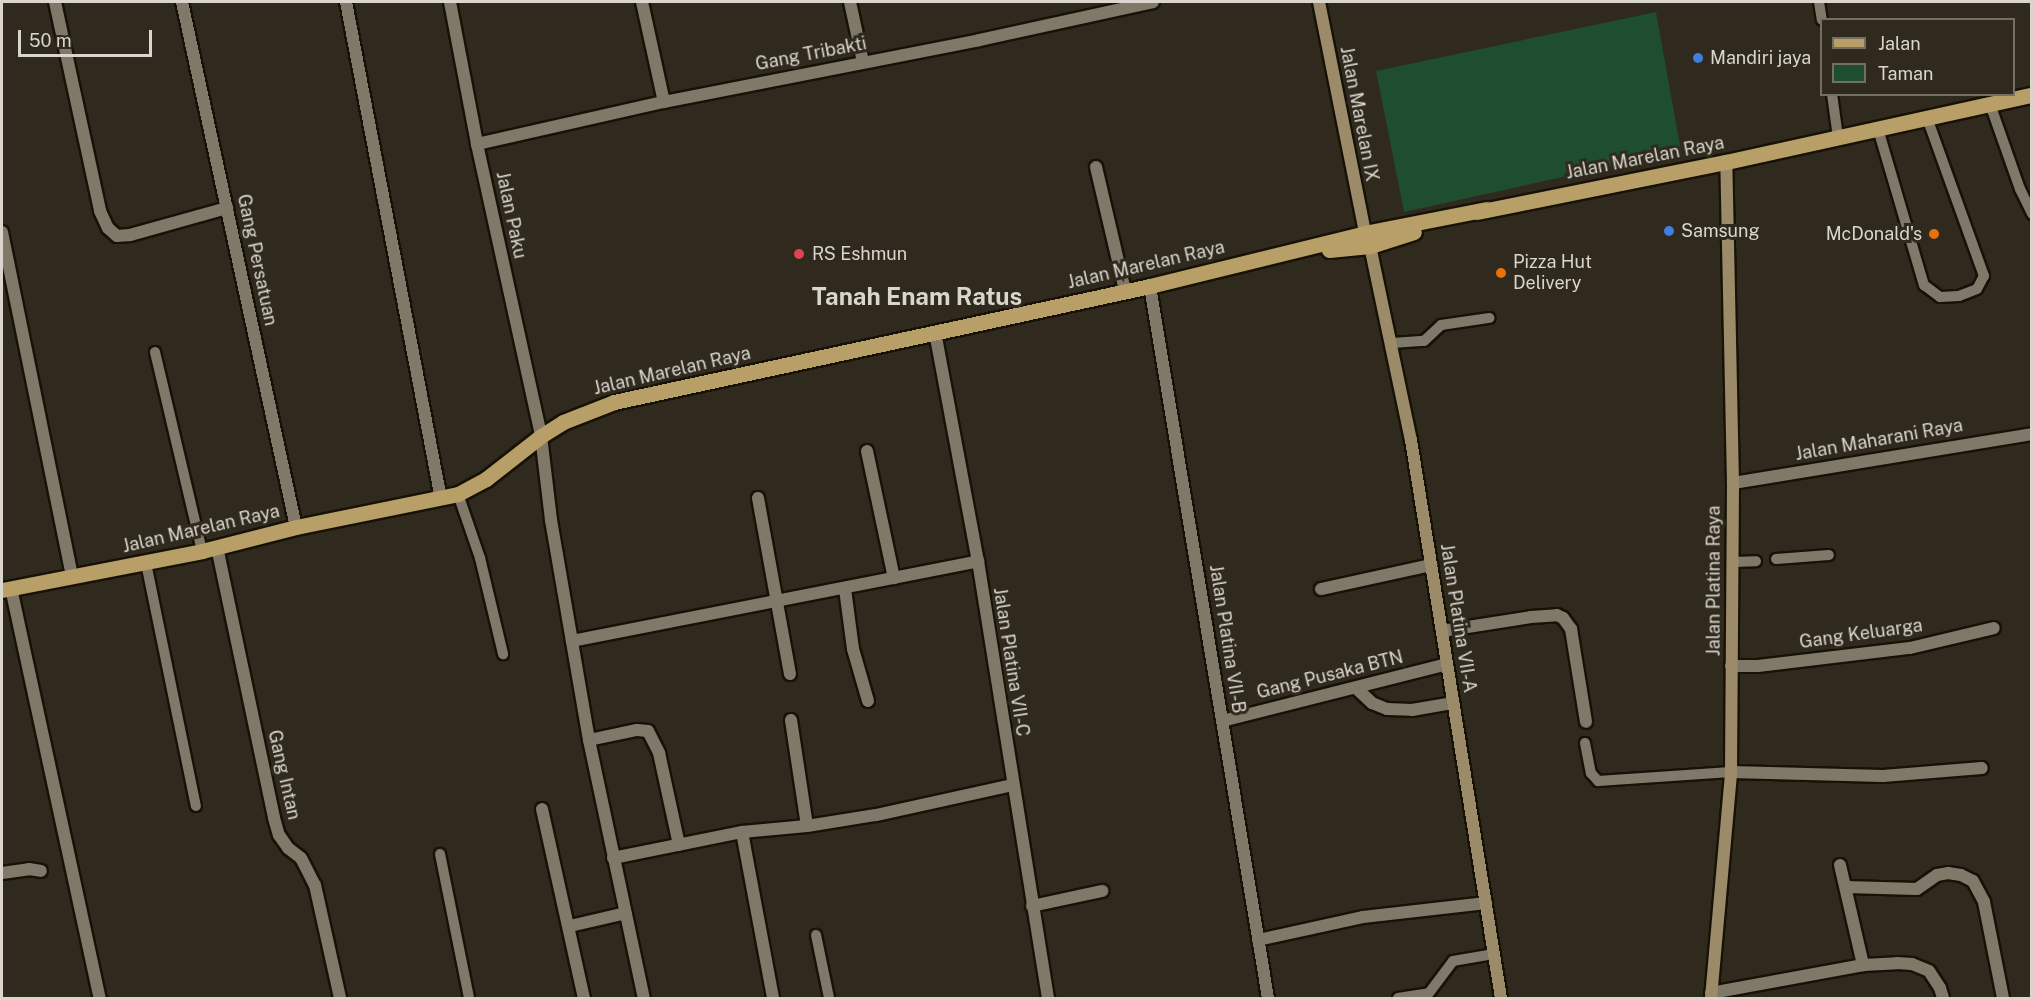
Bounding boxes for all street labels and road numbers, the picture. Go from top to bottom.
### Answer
street label: Gang Tribakti [754,33,868,75]
street label: Jalan Marelan IX [1335,44,1383,184]
street label: Jalan Marelan Raya [1564,132,1726,184]
street label: Jalan Paku [491,169,531,261]
street label: Gang Persatuan [233,192,281,328]
street label: Jalan Marelan Raya [1065,236,1227,294]
street label: Jalan Marelan Raya [591,342,753,400]
street label: Jalan Maharani Raya [1793,415,1965,465]
street label: Jalan Marelan Raya [120,500,282,558]
street label: Jalan Platina Raya [1703,506,1725,656]
street label: Jalan Platina VII-A [1436,542,1480,694]
street label: Jalan Platina VII-B [1205,563,1249,715]
street label: Jalan Platina VII-C [989,586,1033,738]
street label: Gang Keluarga [1798,615,1924,653]
street label: Gang Pusaka BTN [1255,646,1405,704]
street label: Gang Intan [263,728,305,822]

